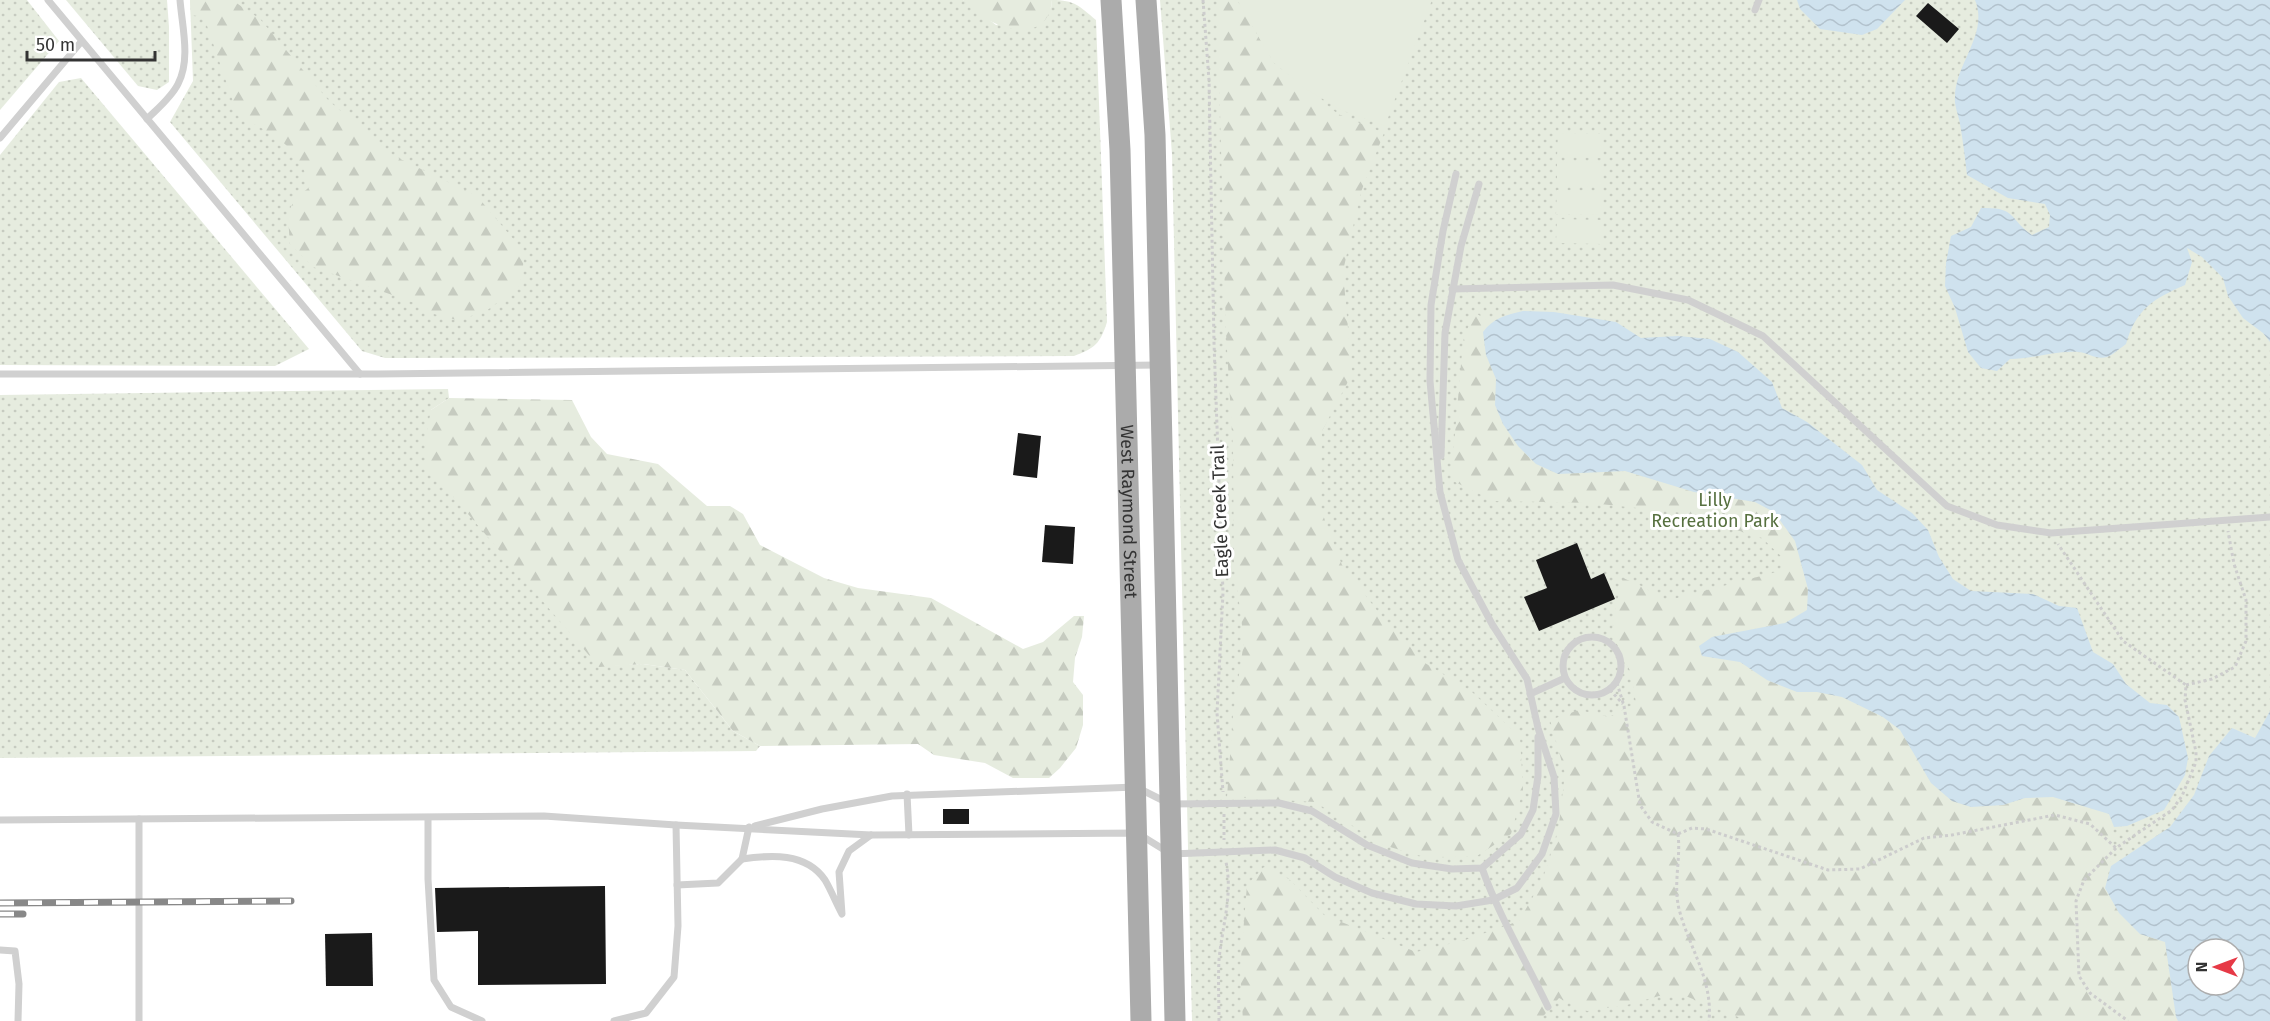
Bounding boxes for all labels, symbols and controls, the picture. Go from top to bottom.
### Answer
scale bar [27,24,154,62]
text: 50 m [36,34,75,56]
street label: West Raymond Street [1116,424,1142,599]
street label: Eagle Creek Trail [1207,444,1233,578]
park label: Lilly Recreation Park [1651,489,1780,532]
north arrow [2186,937,2246,997]
text: N [2192,962,2211,972]

